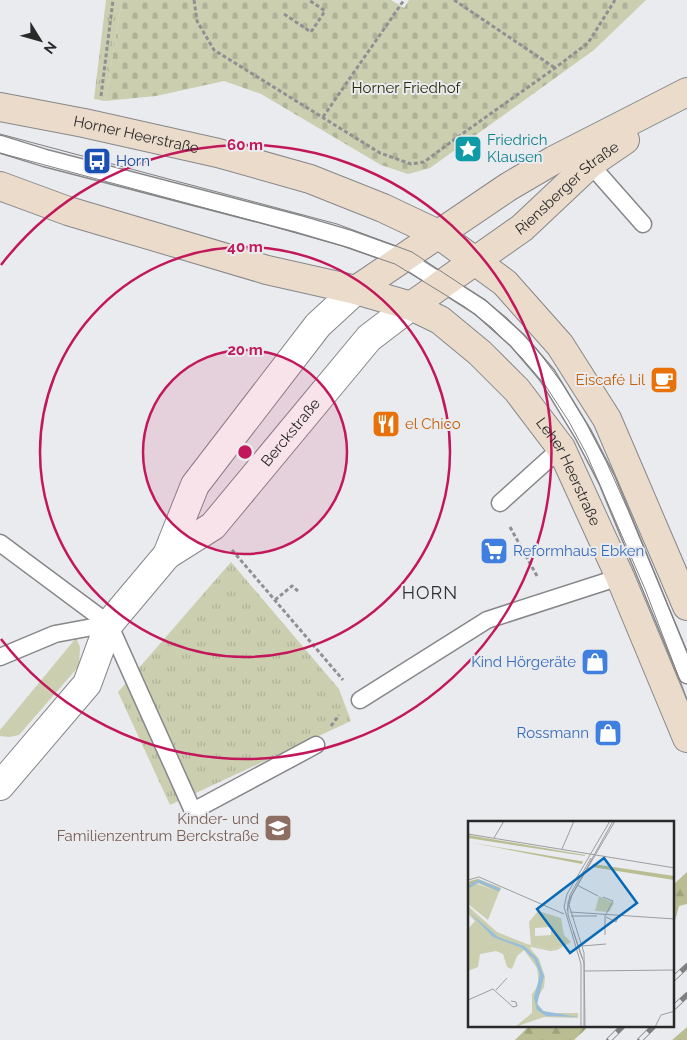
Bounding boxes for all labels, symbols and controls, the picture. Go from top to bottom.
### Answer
north arrow [15,15,65,65]
text: N [41,39,60,57]
park label: Horner Friedhof [352,79,461,97]
street label: Horner Heerstraße [72,112,201,158]
place label: Friedrich Klausen [487,131,547,166]
place icon: Friedrich Klausen [453,134,483,164]
text: 60 m [227,136,263,154]
street label: Riensberger Straße [512,138,623,239]
bus stop icon: Horn [82,146,112,176]
place label: Horn [116,152,150,170]
text: 40 m [227,238,263,256]
text: 20 m [227,341,263,359]
cafe icon: Eiscafé Lil [649,365,679,395]
place label: Eiscafé Lil [576,371,646,389]
street label: Berckstraße [257,395,324,470]
restaurant icon: el Chico [371,409,401,439]
street label: Leher Heerstraße [532,414,604,529]
place label: el Chico [405,415,461,433]
centre of rings [236,443,254,461]
supermarket icon: Reformhaus Ebken [479,536,509,566]
place label: Reformhaus Ebken [513,542,644,560]
district label: HORN [402,582,458,603]
shop icon: Kind Hörgeräte [580,647,610,677]
place label: Kind Hörgeräte [471,653,576,671]
shop icon: Rossmann [593,718,623,748]
place label: Rossmann [517,724,589,742]
place label: Kinder- und Familienzentrum Berckstraße [57,810,259,845]
school or university icon: Kinder- und Familienzentrum Berckstraße [263,813,293,843]
inset map [468,821,674,1028]

